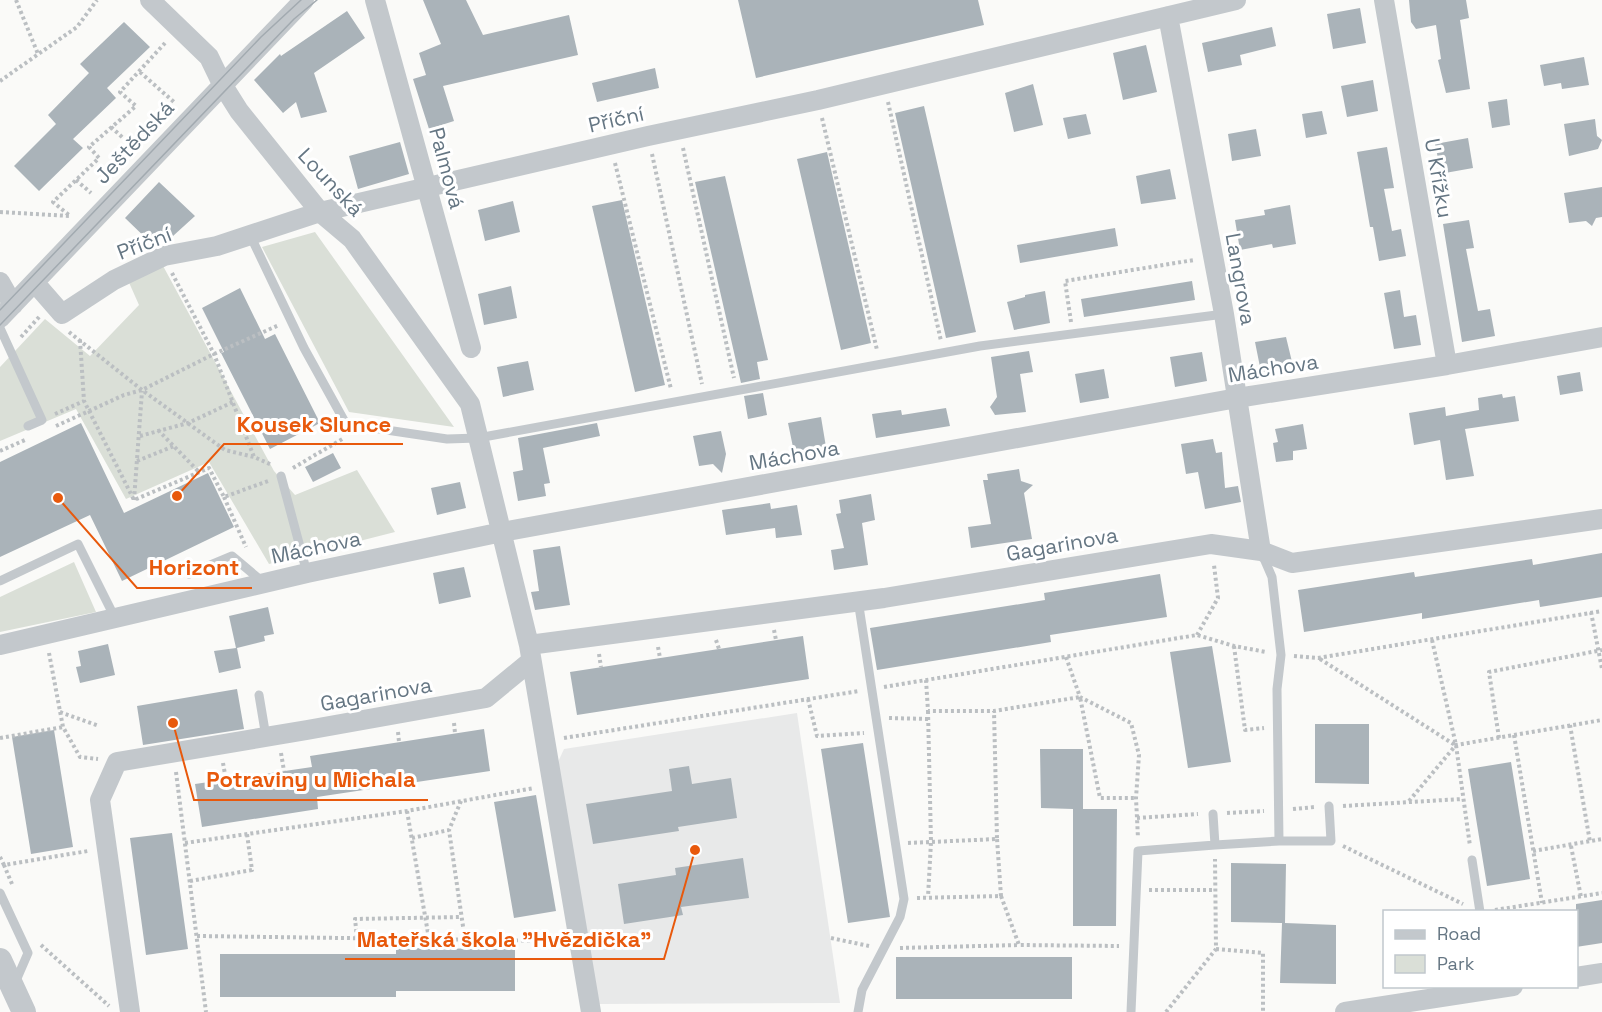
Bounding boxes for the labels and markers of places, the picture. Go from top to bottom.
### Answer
callout: Kousek Slunce [224,404,403,444]
callout: Horizont [137,548,252,588]
callout: Potraviny u Michala [194,760,428,800]
callout: Mateřská škola "Hvězdička" [345,919,664,959]

